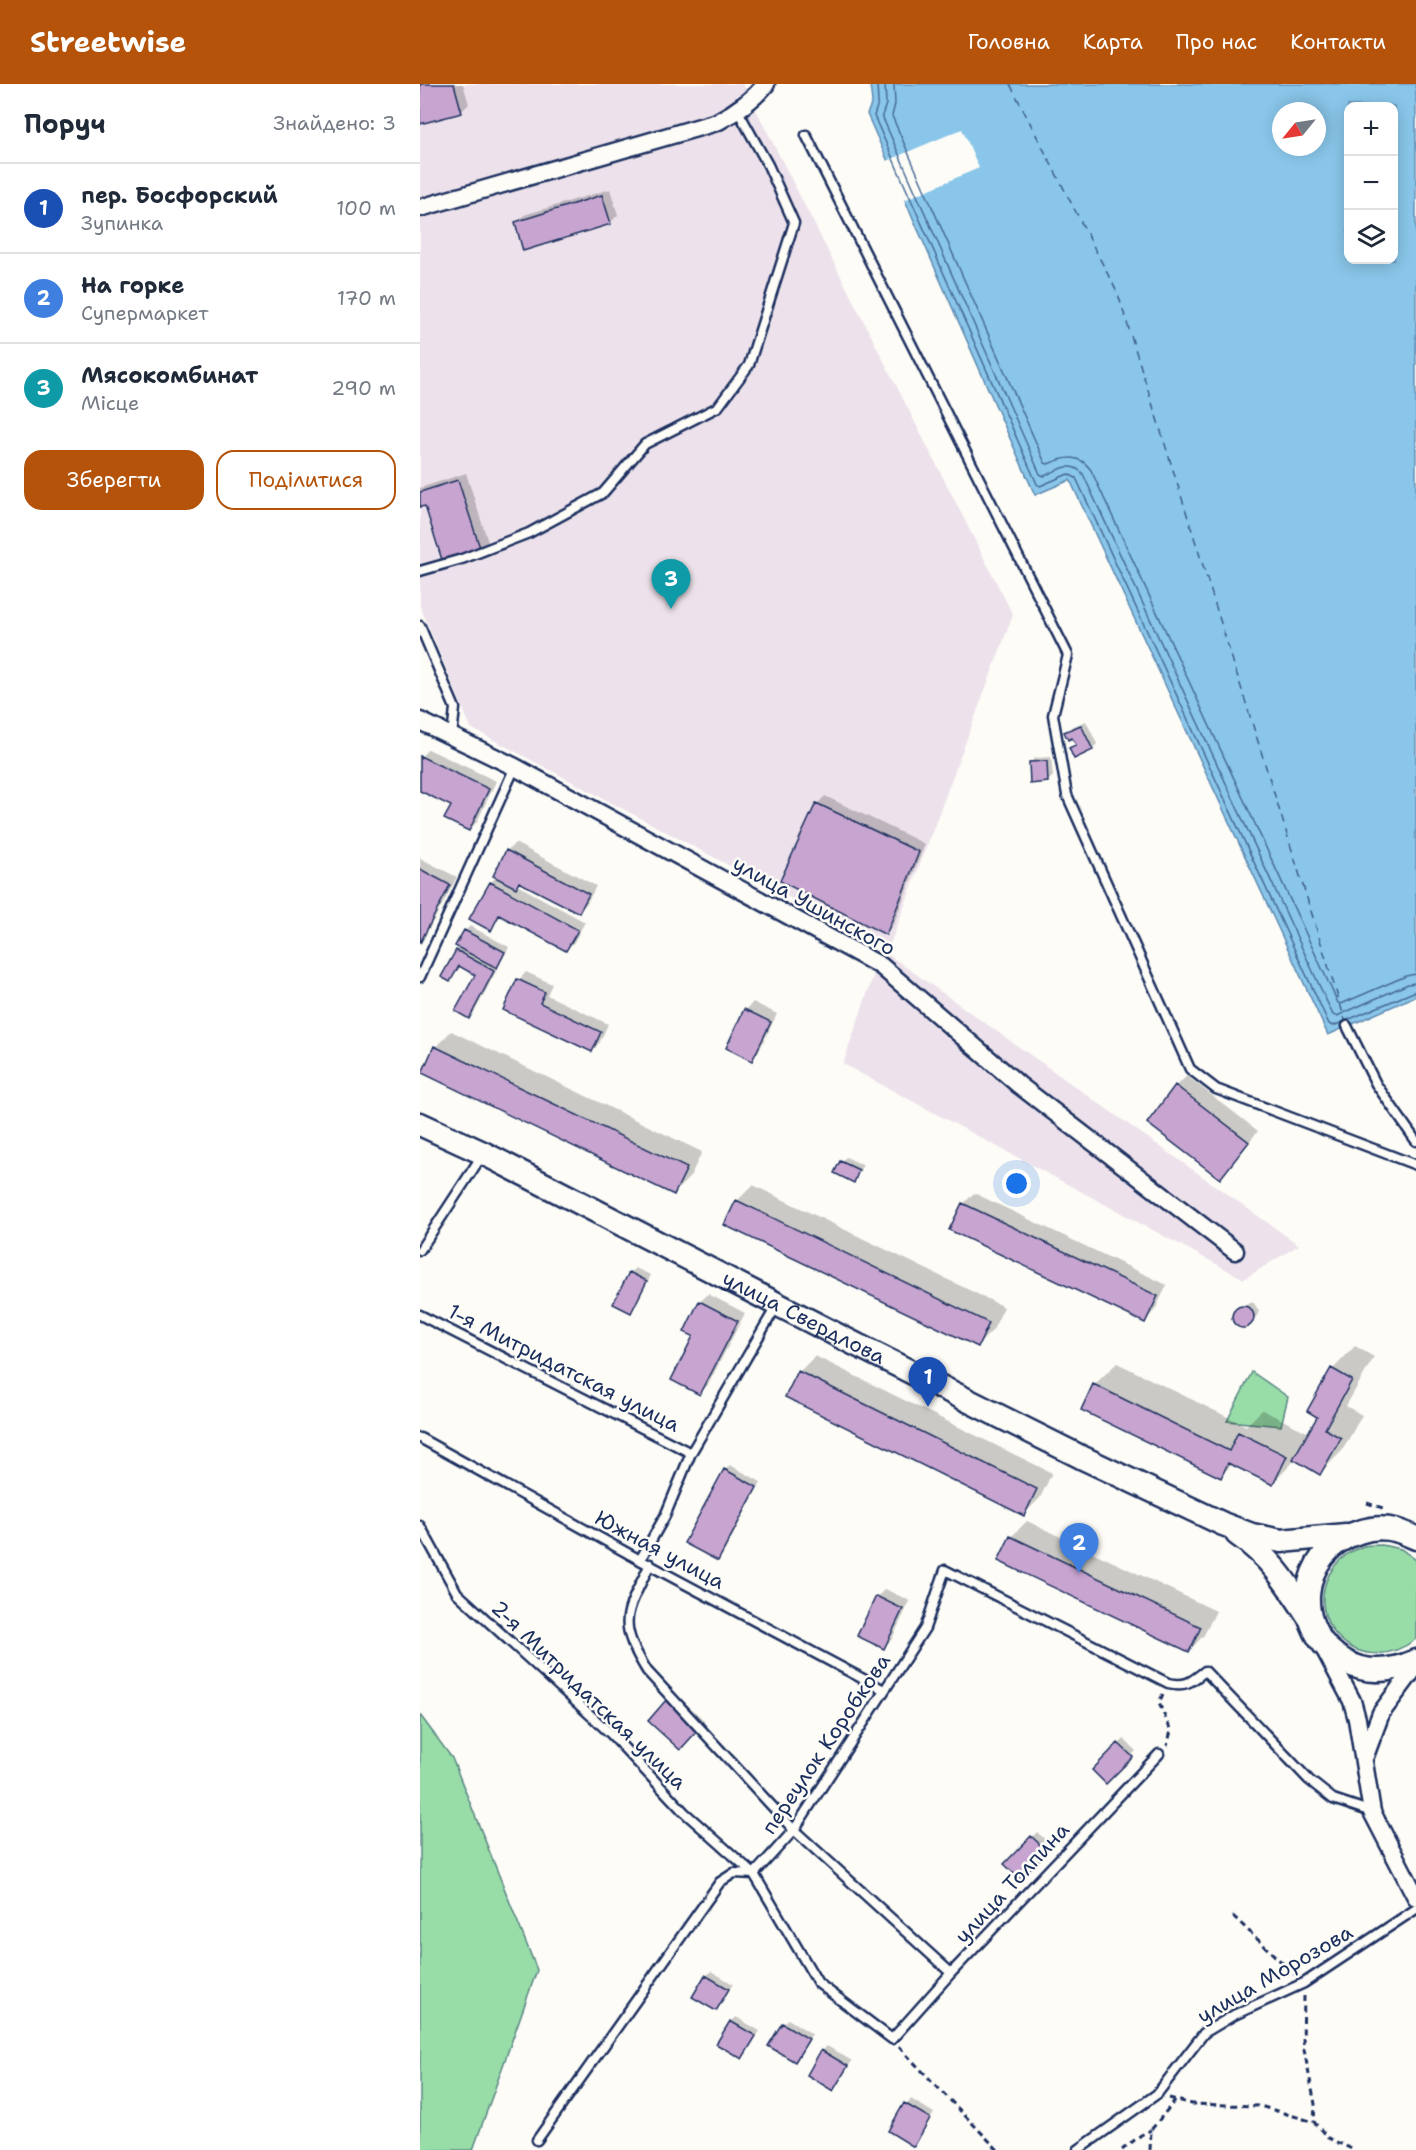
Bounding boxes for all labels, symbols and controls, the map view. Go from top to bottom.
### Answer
text: Streetwise [30,23,186,61]
text: Головна [968,28,1050,56]
text: Карта [1083,28,1143,56]
text: Про нас [1176,28,1257,56]
text: Контакти [1290,28,1386,56]
north arrow [1272,102,1326,156]
map controls [1344,102,1398,264]
button: + [1344,102,1398,156]
text: Поруч [24,106,106,141]
text: Знайдено: 3 [273,110,396,136]
button: − [1344,156,1398,210]
text: пер. Босфорский [81,181,278,210]
text: 1 [39,195,48,221]
text: 100 m [336,195,396,221]
text: Зупинка [81,210,163,236]
button: layers [1344,210,1398,264]
text: На горке [81,271,184,300]
text: 2 [37,285,51,311]
text: 170 m [337,285,396,311]
text: Супермаркет [81,300,208,326]
text: Мясокомбинат [81,361,258,390]
text: 3 [37,375,51,401]
text: 290 m [331,375,396,401]
text: Місце [81,390,139,416]
button: Зберегти [24,450,204,510]
button: Поділитися [216,450,396,510]
pin: 3 [652,560,690,609]
street label: улица Ушинского [728,850,900,962]
your location [1002,1169,1031,1198]
street label: улица Свердлова [718,1264,890,1371]
street label: 1-я Митридатская улица [443,1297,685,1439]
pin: 1 [908,1358,948,1407]
street label: Южная улица [590,1504,730,1596]
pin: 2 [1060,1524,1098,1573]
street label: 2-я Митридатская улица [485,1594,693,1796]
street label: переулок Коробкова [755,1648,897,1840]
street label: улица Толпина [949,1816,1075,1950]
street label: улица Морозова [1192,1918,1358,2030]

